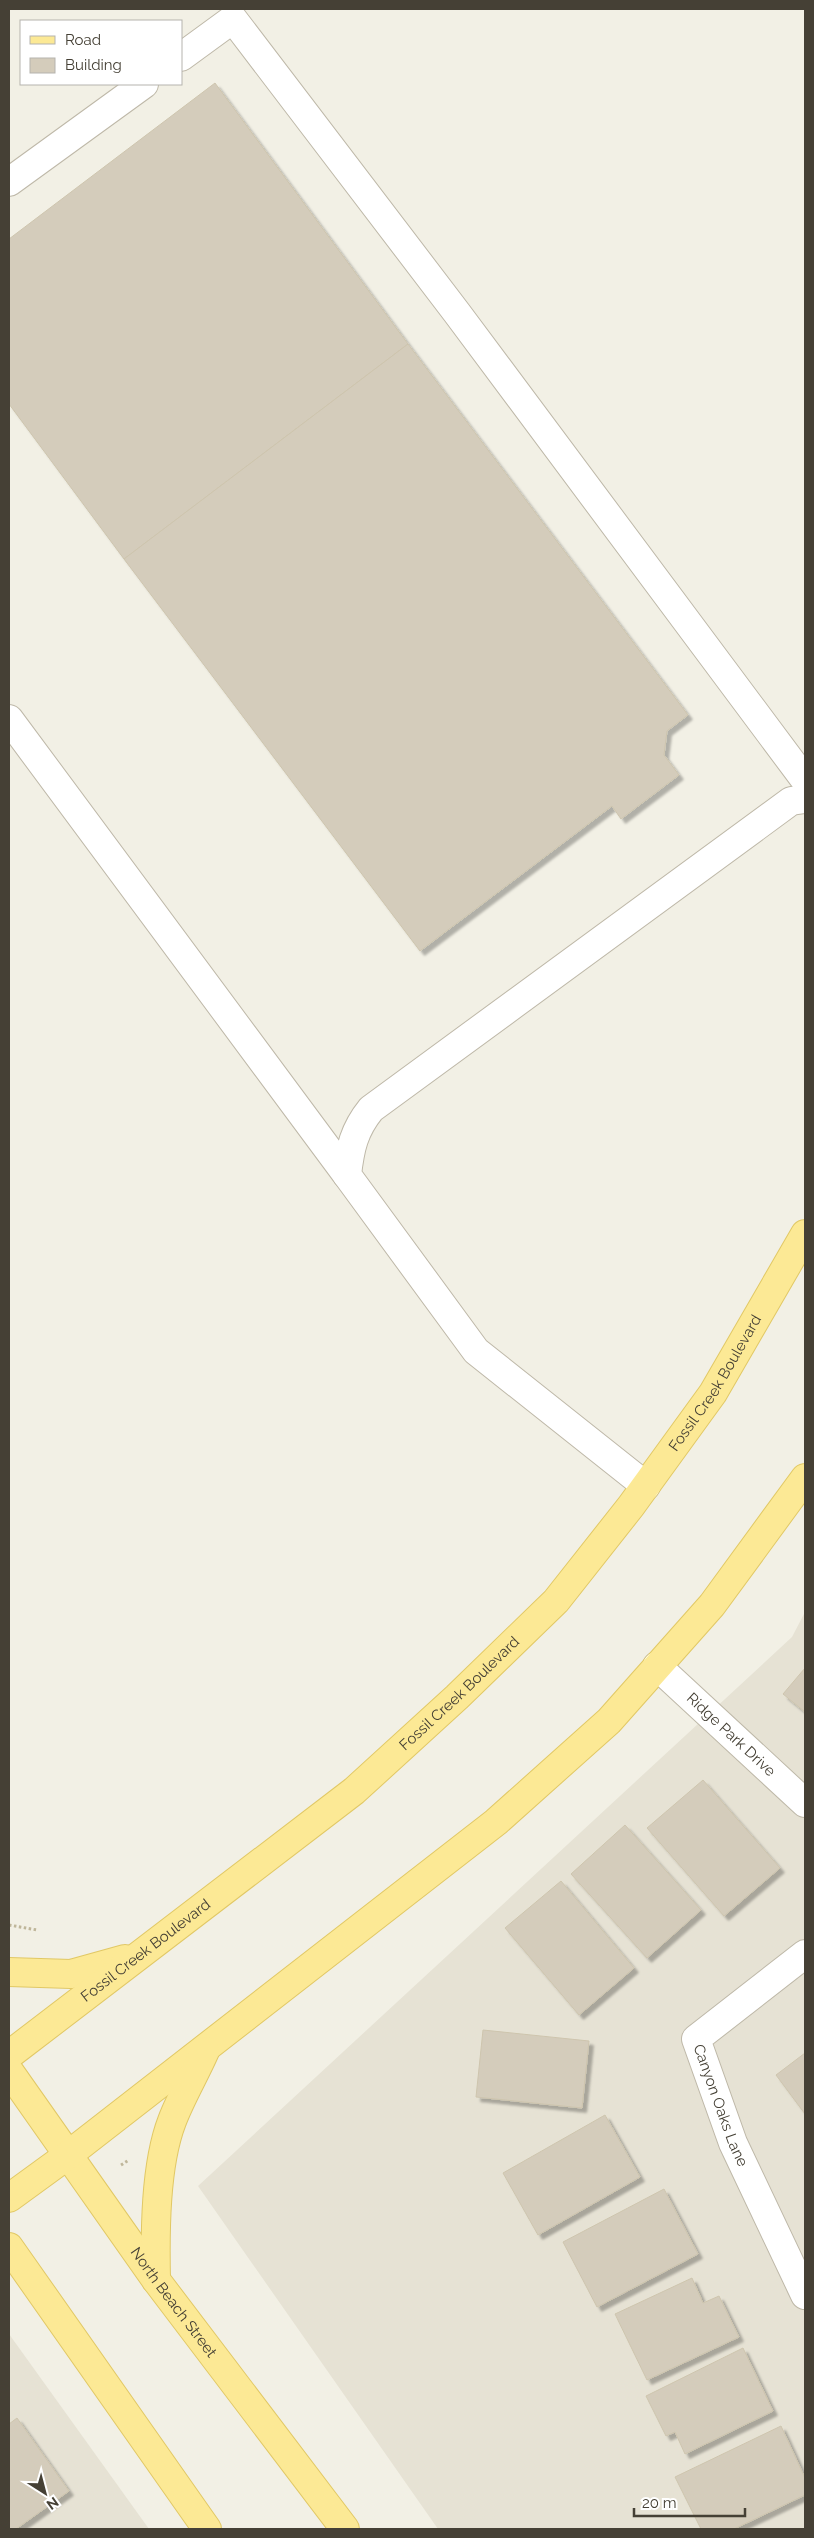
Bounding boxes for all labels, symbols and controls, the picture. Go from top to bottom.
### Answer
legend [20,20,182,85]
text: Road [65,31,101,49]
text: Building [65,56,122,74]
street label: Fossil Creek Boulevard [665,1312,765,1455]
street label: Fossil Creek Boulevard [396,1633,523,1754]
street label: Ridge Park Drive [683,1689,779,1780]
street label: Fossil Creek Boulevard [77,1895,214,2006]
street label: Canyon Oaks Lane [690,2042,752,2170]
street label: North Beach Street [127,2244,221,2361]
north arrow [20,2468,70,2518]
scale bar [634,2486,745,2518]
text: N [44,2494,62,2513]
text: 20 m [642,2494,677,2512]

